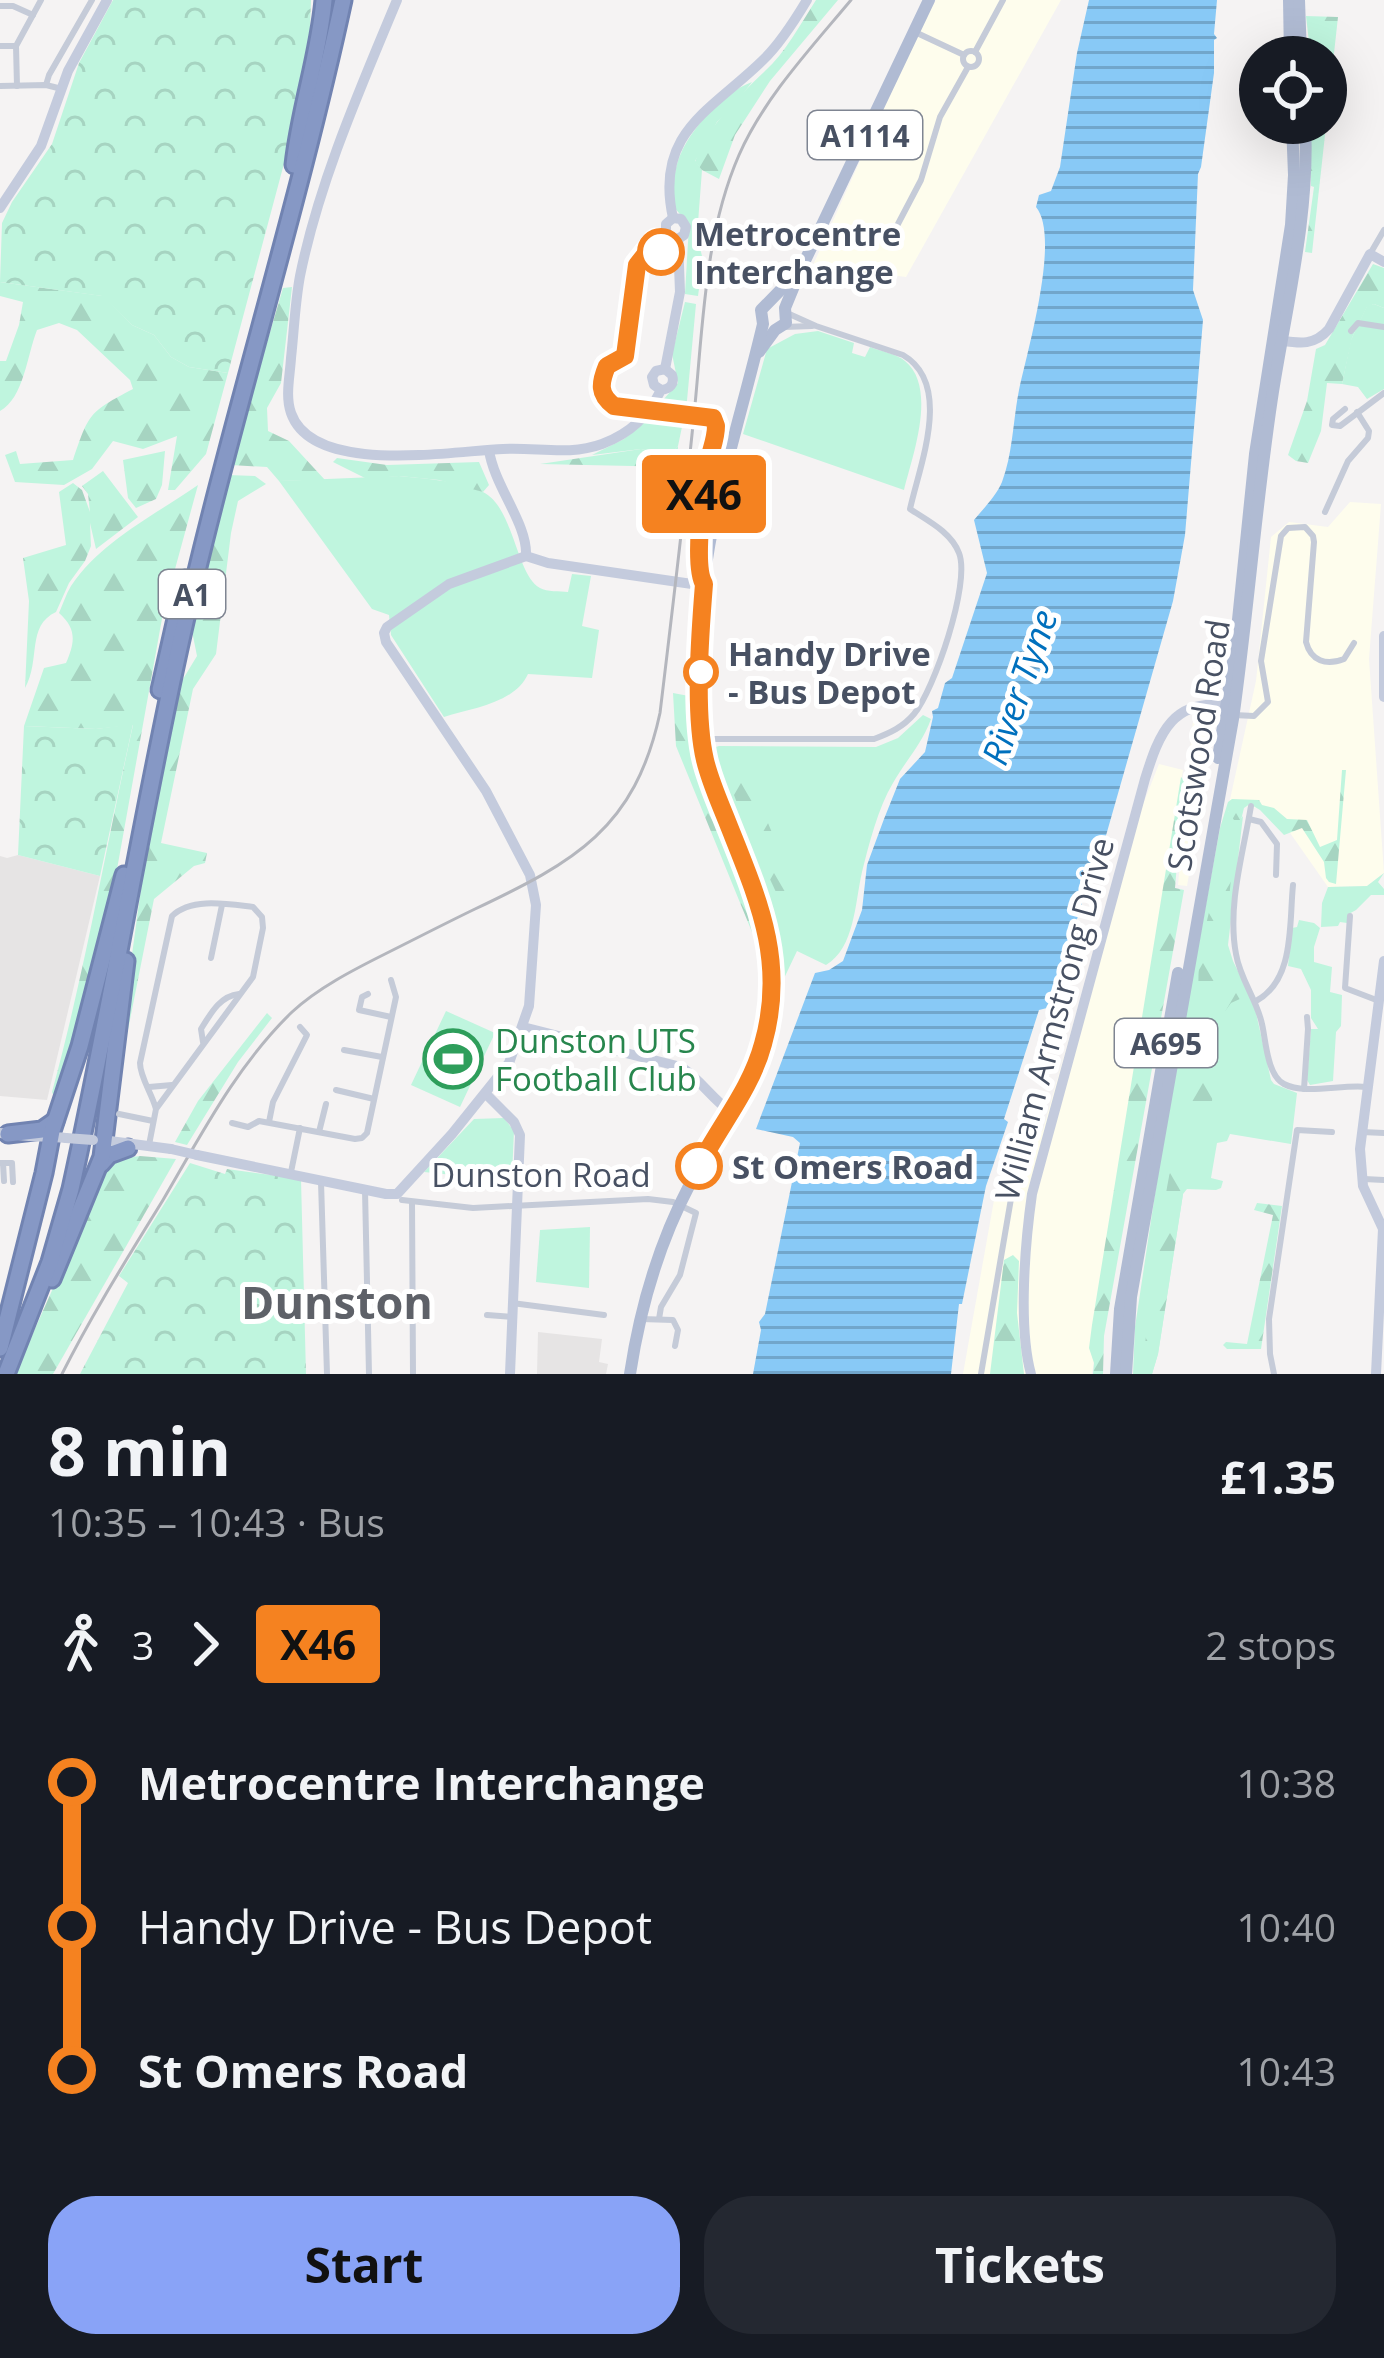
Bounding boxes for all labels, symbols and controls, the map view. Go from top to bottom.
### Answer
map controls [1239,36,1347,144]
button: locate [1239,36,1347,144]
road number: A1114 [808,111,922,159]
place label: Metrocentre Interchange [694,211,901,294]
marker: Metrocentre Interchange [639,230,683,274]
line badge: X46 [635,455,773,533]
text: X46 [666,465,742,522]
road number: A1 [159,570,225,618]
water label: River Tyne [970,603,1068,771]
street label: Scotswood Road [1156,616,1240,874]
place label: Handy Drive - Bus Depot [728,631,931,714]
marker: Handy Drive - Bus Depot [685,656,717,688]
street label: William Armstrong Drive [984,832,1124,1206]
place label: Dunston UTS Football Club [495,1018,697,1101]
road number: A695 [1115,1019,1217,1067]
sports icon: Dunston UTS Football Club [422,1028,484,1090]
marker: St Omers Road [677,1144,721,1188]
place label: St Omers Road [732,1144,974,1189]
street label: Dunston Road [431,1152,651,1197]
district label: Dunston [241,1271,433,1332]
text: 8 min [48,1405,231,1495]
text: £1.35 [1220,1446,1336,1507]
text: 10:35 – 10:43 · Bus [48,1495,385,1548]
icon: walk [48,1611,114,1677]
icon: forward [172,1611,238,1677]
text: X46 [280,1615,356,1672]
text: 3 [132,1618,154,1671]
text: 2 stops [1205,1618,1336,1671]
text: Metrocentre Interchange [138,1752,705,1813]
text: 10:38 [1237,1756,1336,1809]
text: Handy Drive - Bus Depot [138,1896,652,1957]
text: 10:40 [1237,1900,1336,1953]
text: St Omers Road [138,2040,468,2101]
text: 10:43 [1237,2044,1336,2097]
button: Start [48,2196,680,2334]
button: Tickets [704,2196,1336,2334]

